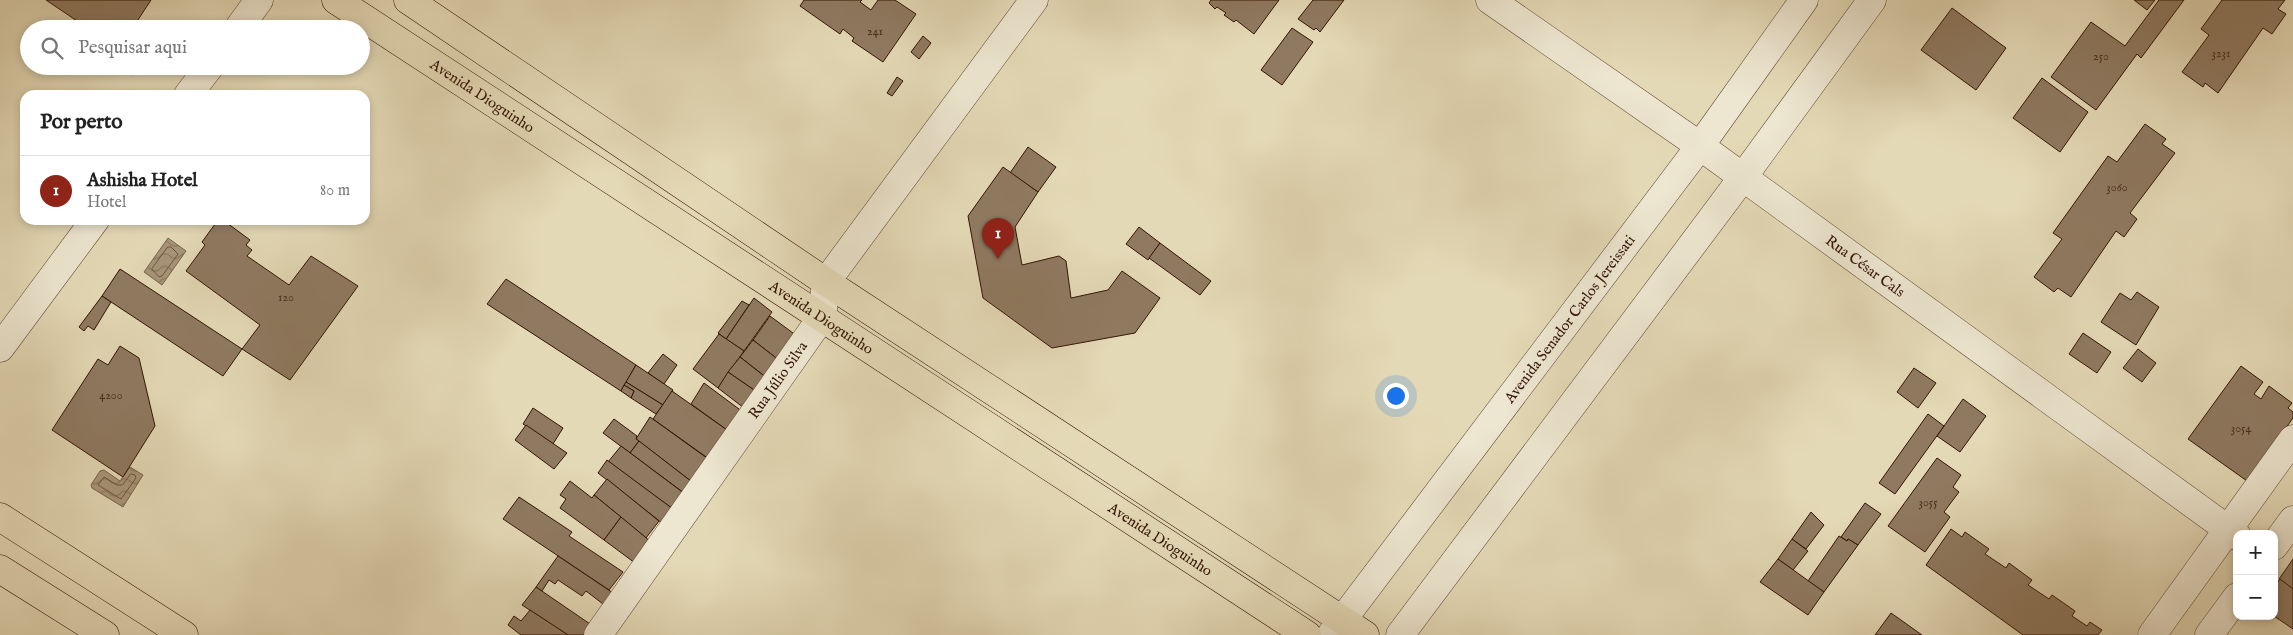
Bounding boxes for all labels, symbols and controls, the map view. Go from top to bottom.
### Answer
search box [20,20,370,75]
house number: 241 [867,24,883,39]
icon: search [38,34,66,62]
text: Pesquisar aqui [78,36,187,60]
house number: 3231 [2211,46,2231,61]
house number: 250 [2093,49,2109,64]
street label: Avenida Dioguinho [425,55,538,137]
text: Por perto [40,109,122,136]
text: Ashisha Hotel [87,169,198,193]
house number: 3060 [2106,180,2128,195]
text: 1 [53,181,59,201]
text: 80 m [320,181,350,201]
text: Hotel [87,193,126,213]
pin: 1 [982,218,1014,259]
street label: Avenida Senador Carlos Jereissati [1500,231,1639,408]
street label: Rua César Cals [1821,231,1908,302]
street label: Avenida Dioguinho [764,276,877,359]
house number: 120 [278,290,294,305]
street label: Rua Júlio Silva [744,337,812,423]
your location [1383,383,1409,409]
house number: 4200 [99,388,123,403]
house number: 3054 [2231,421,2251,436]
house number: 3055 [1918,495,1938,510]
street label: Avenida Dioguinho [1103,498,1216,581]
map controls [2233,530,2278,620]
button: + [2233,530,2278,575]
button: − [2233,575,2278,620]

